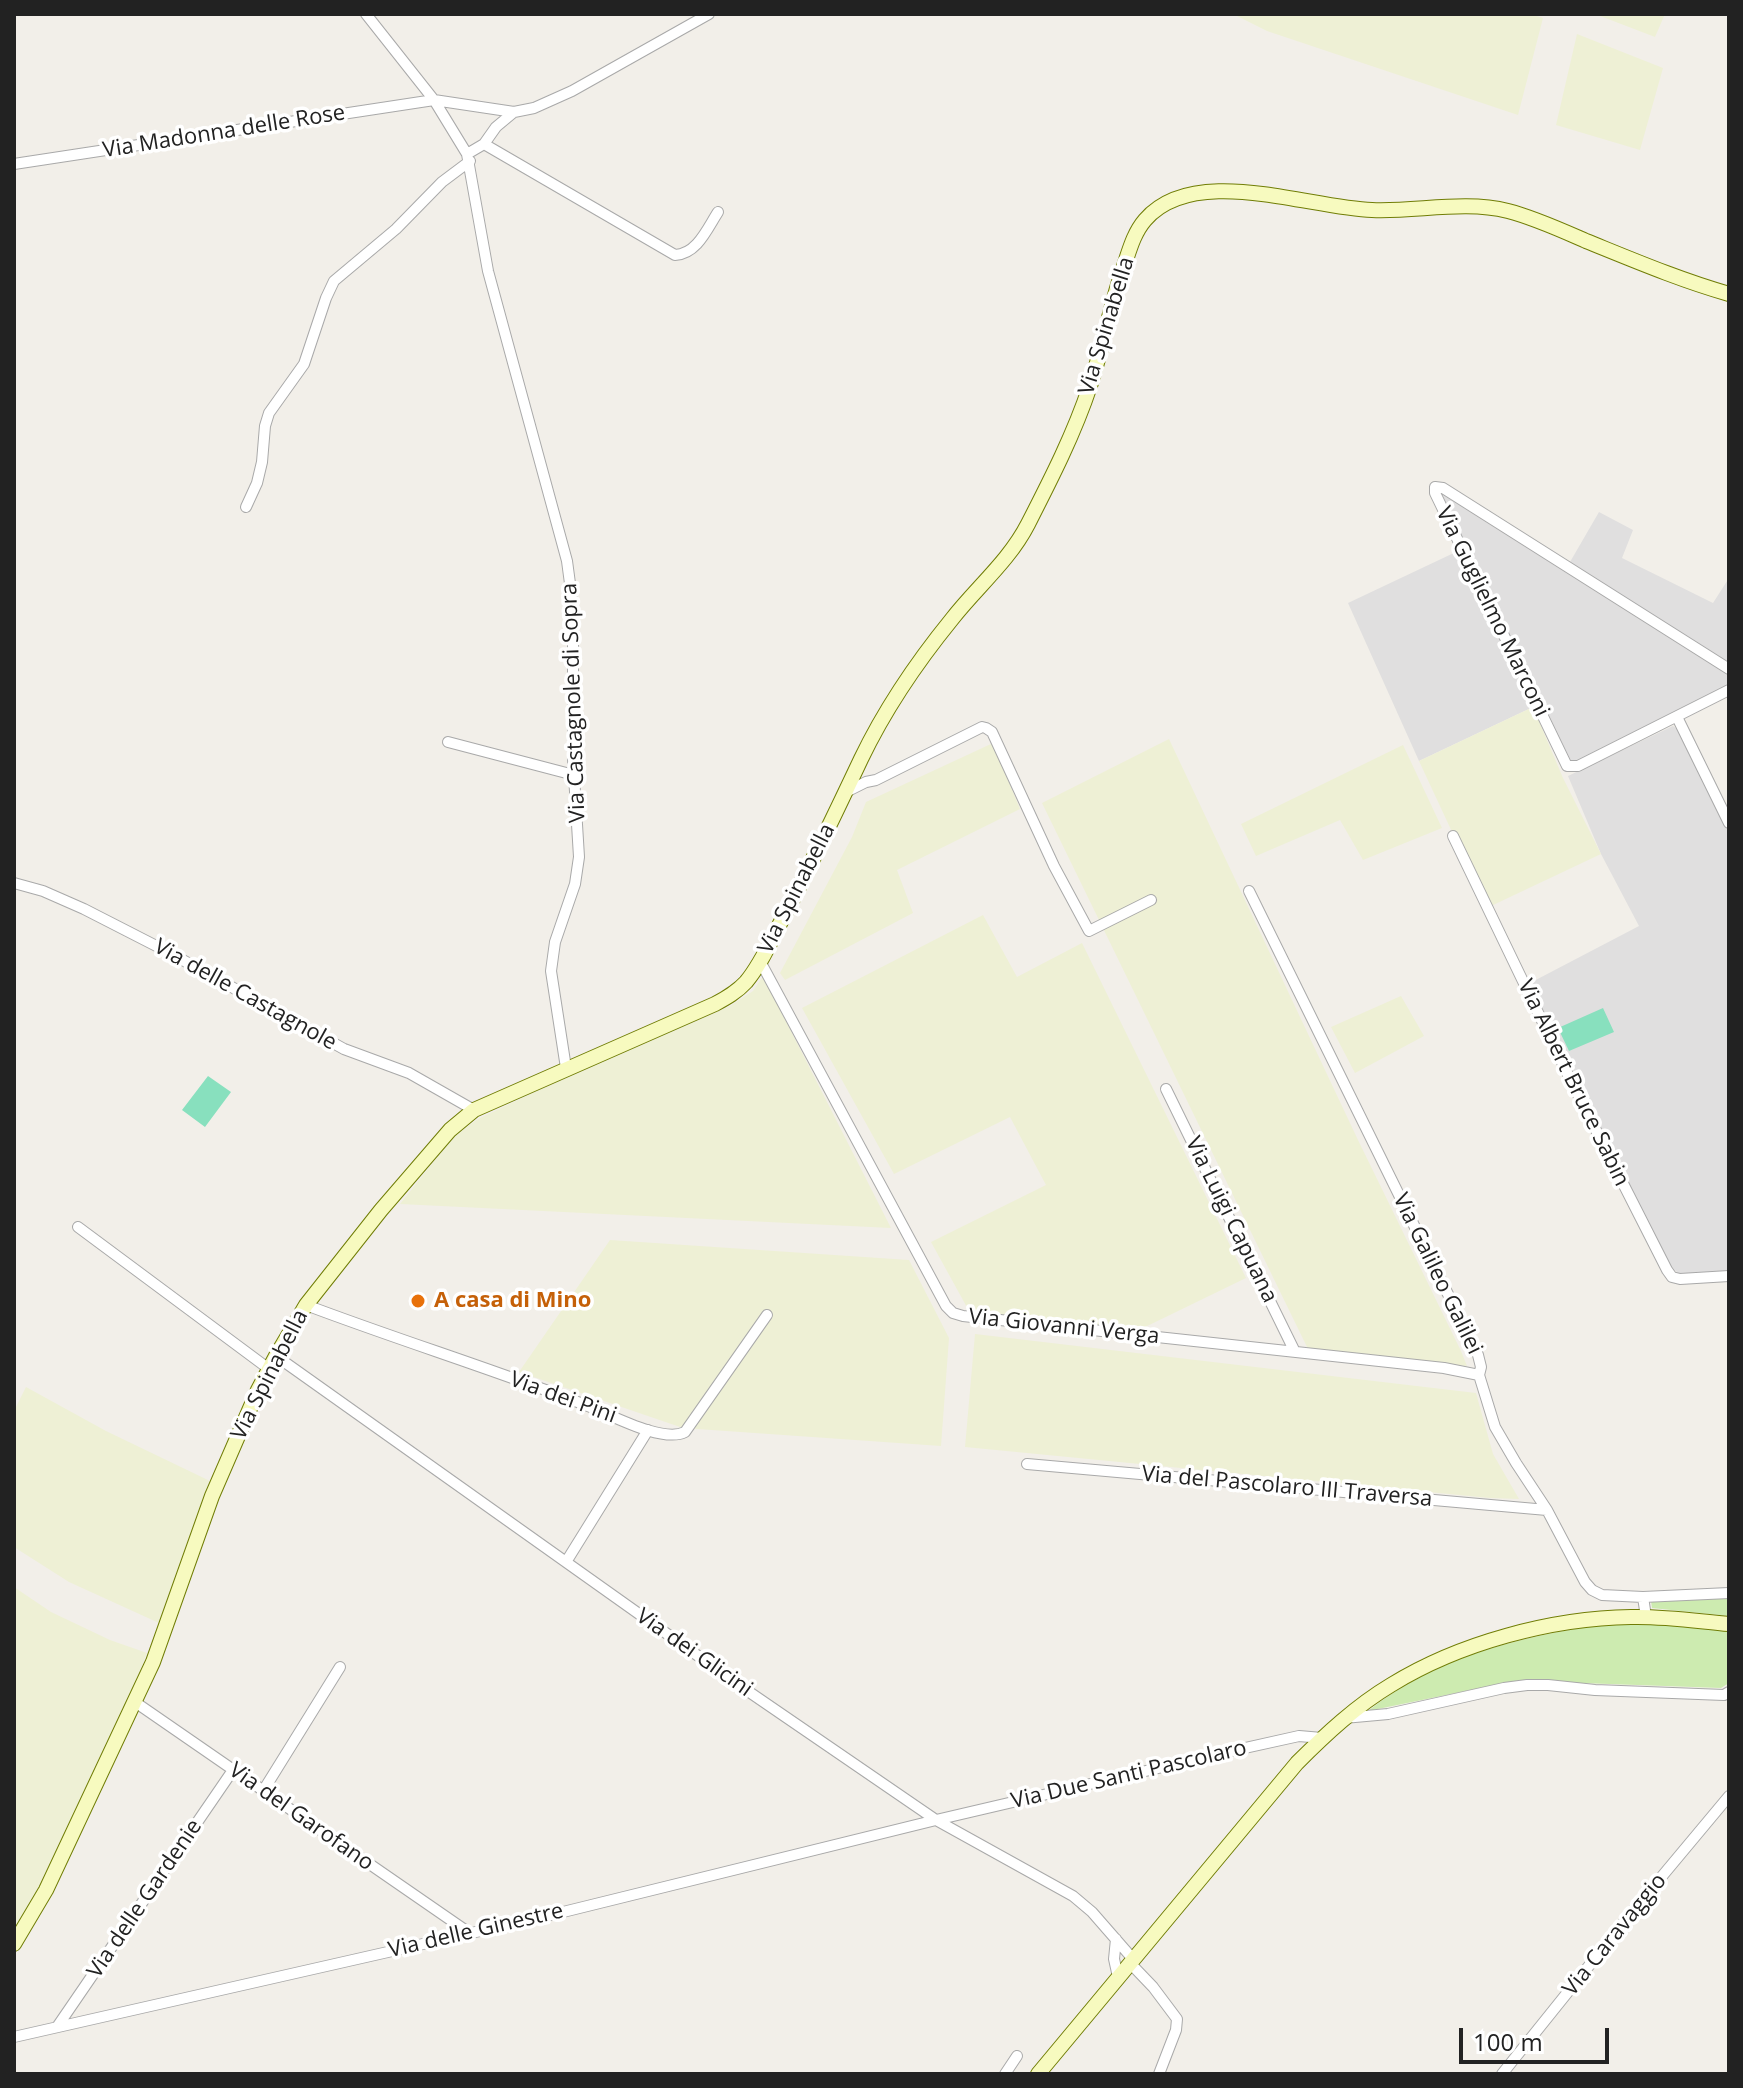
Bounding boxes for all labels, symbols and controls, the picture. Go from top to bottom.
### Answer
street label: Via Madonna delle Rose [101,100,347,164]
street label: Via Spinabella [1074,254,1140,398]
street label: Via Guglielmo Marconi [1430,503,1554,721]
street label: Via Castagnole di Sopra [557,582,591,824]
street label: Via Spinabella [753,820,841,958]
street label: Via delle Castagnole [149,934,341,1056]
street label: Via Albert Bruce Sabin [1511,975,1635,1191]
street label: Via Luigi Capuana [1179,1133,1283,1307]
street label: Via Galileo Galilei [1387,1189,1487,1359]
place label: A casa di Mino [434,1288,591,1314]
marker: A casa di Mino [409,1292,427,1310]
street label: Via Giovanni Verga [967,1304,1161,1350]
street label: Via Spinabella [226,1306,314,1444]
street label: Via dei Pini [506,1367,620,1429]
street label: Via del Pascolaro III Traversa [1141,1461,1433,1513]
street label: Via dei Glicini [631,1603,757,1703]
street label: Via Due Santi Pascolaro [1009,1735,1249,1815]
street label: Via del Garofano [224,1757,378,1877]
street label: Via delle Gardenie [82,1815,208,1983]
street label: Via Caravaggio [1558,1868,1672,2002]
street label: Via delle Ginestre [386,1898,566,1964]
scale bar [1463,2012,1613,2062]
text: 100 m [1473,2025,1543,2058]

